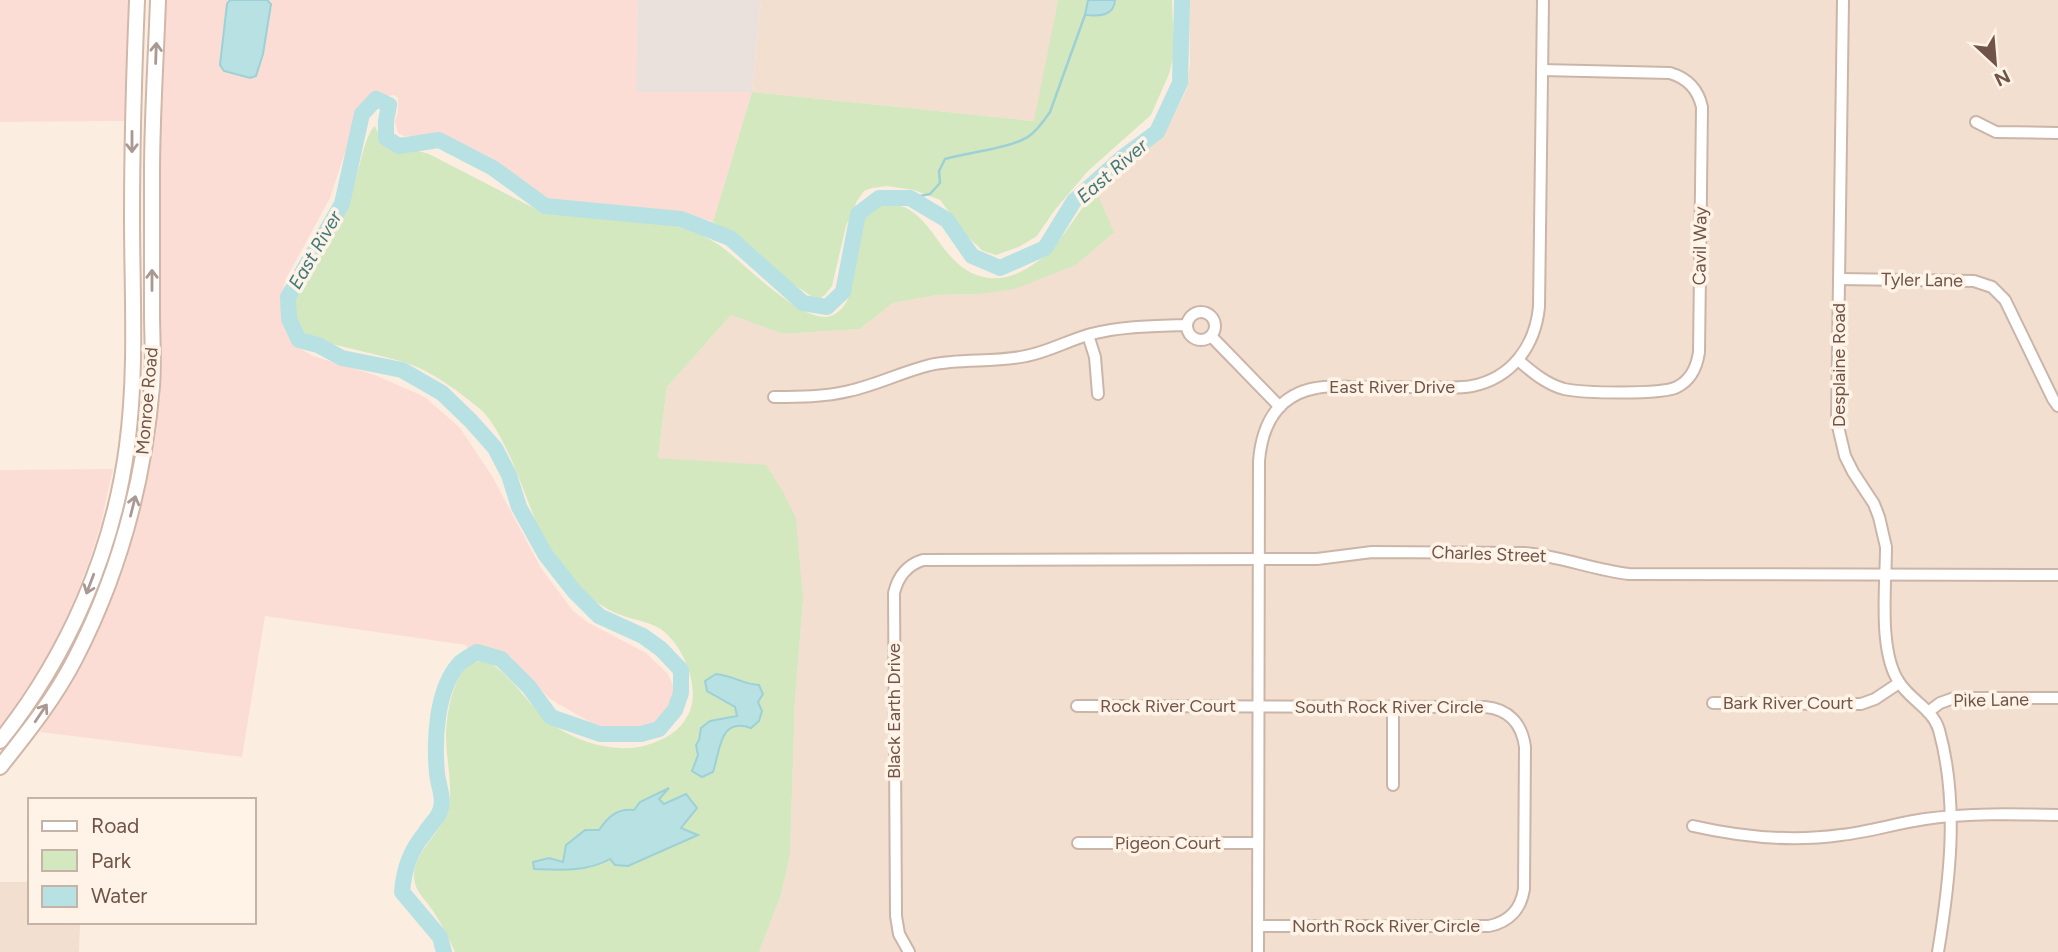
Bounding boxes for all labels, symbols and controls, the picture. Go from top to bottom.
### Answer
north arrow [1960,28,2030,98]
one-way arrow [149,42,162,65]
text: N [1991,64,2014,91]
one-way arrow [125,130,139,153]
water label: East River [1072,134,1152,208]
water label: East River [283,206,347,293]
street label: Cavil Way [1688,206,1712,286]
street label: Tyler Lane [1881,268,1963,292]
one-way arrow [145,269,159,292]
street label: Desplaine Road [1828,303,1850,427]
street label: Monroe Road [131,346,163,456]
street label: East River Drive [1329,376,1455,398]
one-way arrow [126,495,140,518]
street label: Charles Street [1431,541,1547,567]
one-way arrow [83,573,95,595]
street label: Black Earth Drive [883,643,905,779]
street label: Pike Lane [1953,688,2029,712]
street label: Bark River Court [1723,692,1854,714]
street label: Rock River Court [1100,695,1236,717]
street label: South Rock River Circle [1294,696,1484,718]
one-way arrow [34,704,48,723]
legend [28,798,256,924]
text: Road [91,813,139,838]
street label: Pigeon Court [1115,832,1221,854]
text: Park [91,848,132,873]
text: Water [91,883,147,908]
street label: North Rock River Circle [1292,915,1480,937]

